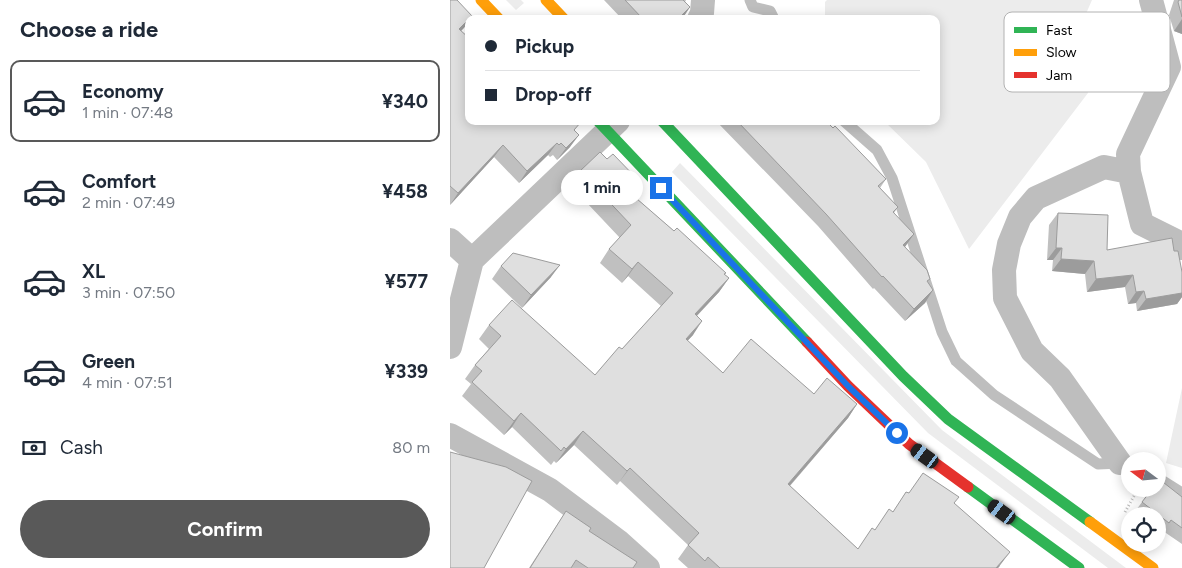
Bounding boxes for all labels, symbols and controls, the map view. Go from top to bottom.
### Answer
legend [1004,12,1170,92]
text: Choose a ride [20,16,158,43]
text: Fast [1046,22,1072,39]
text: Pickup [515,35,574,58]
text: Slow [1046,44,1077,61]
text: Jam [1046,67,1072,84]
icon: car [22,79,67,124]
text: Economy [82,80,164,103]
text: Drop-off [515,83,592,106]
text: ¥340 [382,90,428,113]
text: 1 min · 07:48 [82,103,173,122]
icon: car [22,169,67,214]
text: Comfort [82,170,157,193]
callout: 1 min [561,170,644,206]
route end [650,177,672,199]
text: 1 min [583,178,621,197]
text: ¥458 [382,180,428,203]
text: 2 min · 07:49 [82,193,175,212]
icon: car [22,259,67,304]
text: XL [82,260,105,283]
text: ¥577 [385,270,428,293]
text: 3 min · 07:50 [82,283,175,302]
icon: car [22,349,67,394]
text: Green [82,350,135,373]
text: ¥339 [385,360,428,383]
text: 4 min · 07:51 [82,373,173,392]
route start [886,422,908,444]
icon: cash [20,434,48,462]
text: Cash [60,436,103,459]
text: 80 m [392,438,430,457]
car [908,441,941,471]
north arrow [1121,452,1166,498]
map controls [1121,452,1166,552]
car [985,497,1018,527]
button: Confirm [20,500,430,558]
button: locate [1121,507,1166,552]

